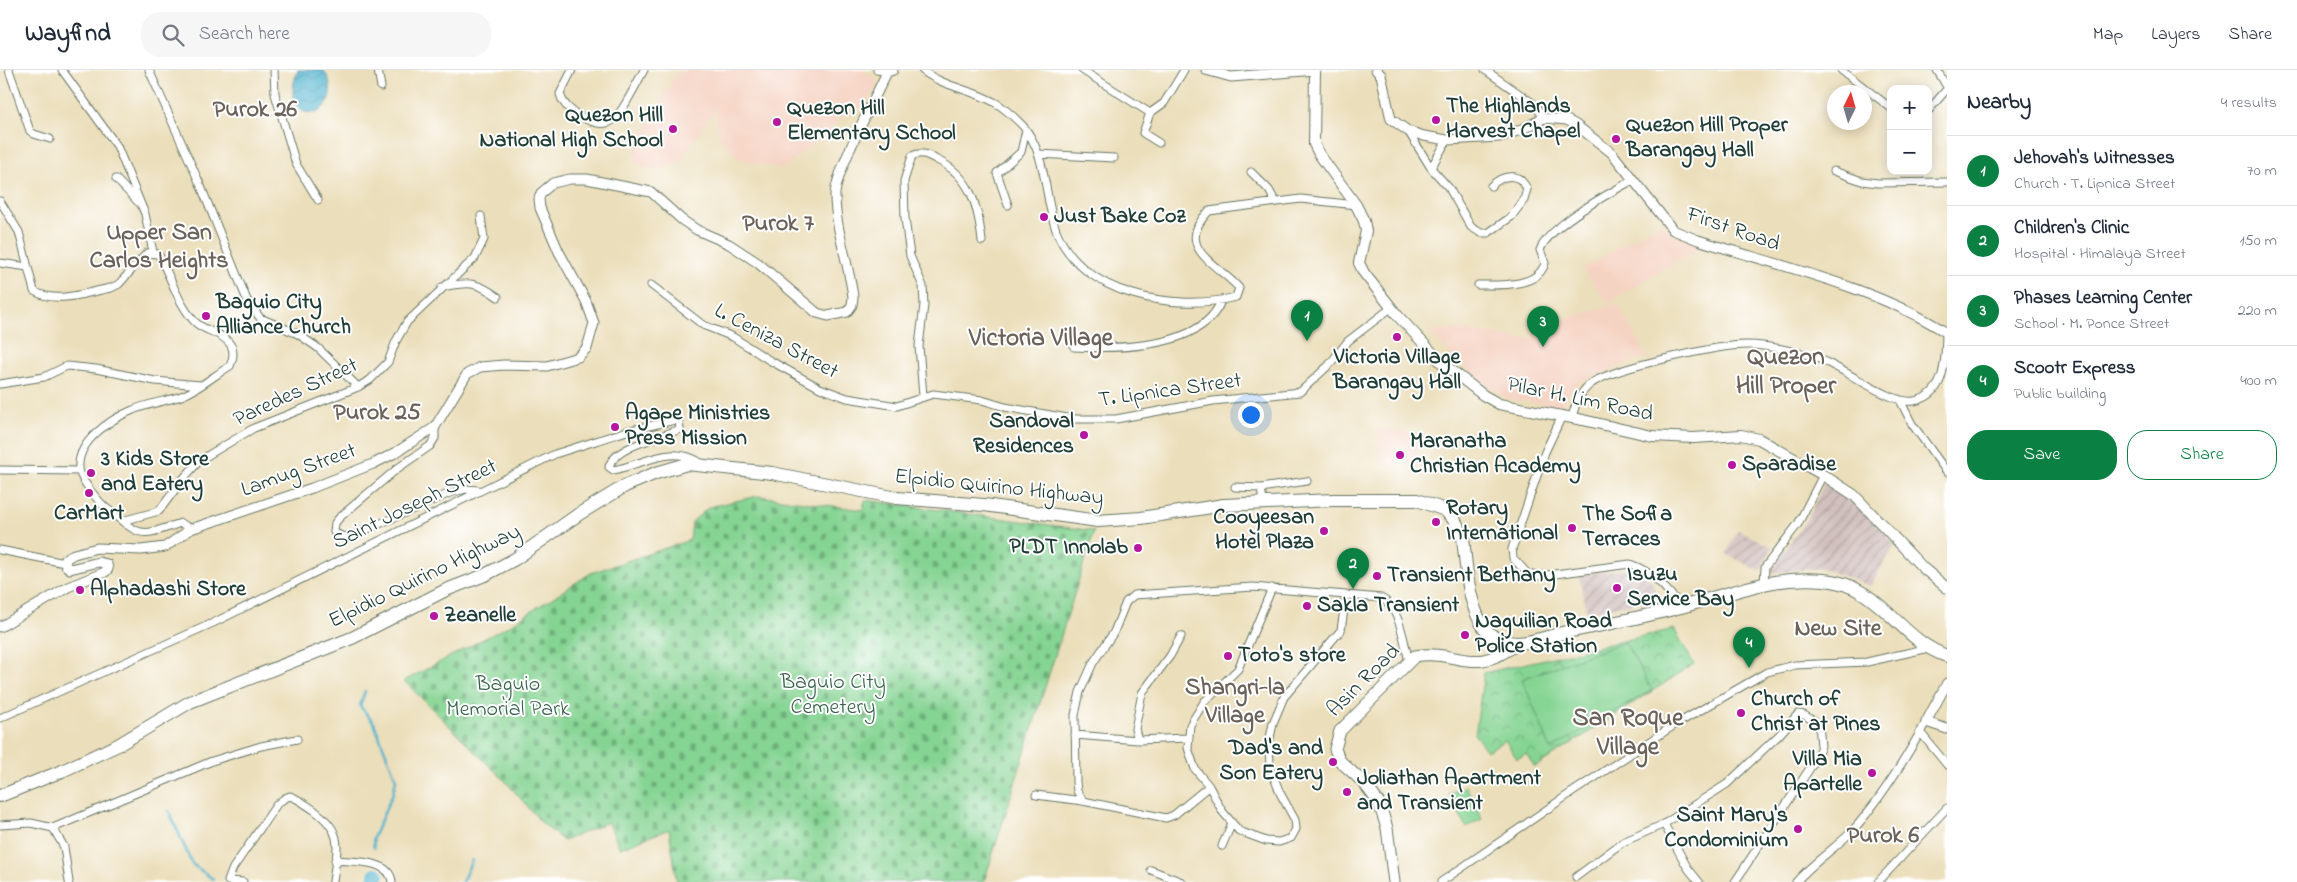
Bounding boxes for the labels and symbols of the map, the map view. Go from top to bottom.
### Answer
north arrow [1827,85,1872,130]
place label: The Highlands Harvest Chapel [1446,91,1581,148]
district label: Purok 26 [213,93,298,128]
place label: Quezon Hill Elementary School [787,93,956,151]
place label: Quezon Hill National High School [480,100,663,158]
place label: Quezon Hill Proper Barangay Hall [1625,110,1789,168]
marker: The Highlands Harvest Chapel [1430,114,1442,126]
marker: Quezon Hill Elementary School [771,116,783,128]
marker: Quezon Hill National High School [667,123,679,135]
marker: Quezon Hill Proper Barangay Hall [1610,133,1622,145]
street label: First Road [1681,199,1784,261]
place label: Just Bake Coz [1054,201,1187,233]
district label: Purok 7 [742,207,815,242]
marker: Just Bake Coz [1038,211,1050,223]
district label: Upper San Carlos Heights [90,216,228,280]
place label: Baguio City Alliance Church [215,287,351,344]
street label: L. Ceniza Street [708,296,844,389]
pin: 1 [1291,300,1323,341]
pin: 3 [1527,306,1559,347]
marker: Baguio City Alliance Church [200,310,212,322]
district label: Victoria Village [968,321,1114,359]
marker: Victoria Village Barangay Hall [1391,331,1403,343]
district label: Quezon Hill Proper [1736,340,1837,405]
place label: Victoria Village Barangay Hall [1332,342,1461,400]
street label: Paredes Street [228,350,364,436]
street label: T. Lipnica Street [1096,365,1244,417]
street label: Pilar H. Lim Road [1504,369,1656,431]
district label: Purok 25 [333,396,421,431]
place label: Agape Ministries Press Mission [625,398,770,455]
your location [1238,402,1264,428]
place label: Sandoval Residences [973,406,1074,463]
marker: Agape Ministries Press Mission [609,421,621,433]
place label: Maranatha Christian Academy [1410,426,1581,484]
marker: Sandoval Residences [1078,429,1090,441]
street label: Lamug Street [237,435,362,508]
place label: 3 Kids Store and Eatery [100,444,210,502]
marker: Maranatha Christian Academy [1394,449,1406,461]
place label: Sparadise [1742,449,1837,481]
street label: Saint Joseph Street [327,451,503,559]
marker: Sparadise [1726,459,1738,471]
street label: Elpidio Quirino Highway [893,461,1105,516]
marker: 3 Kids Store and Eatery [85,467,97,479]
marker: CarMart [83,487,95,499]
place label: Rotary International [1446,493,1558,550]
place label: CarMart [54,498,125,530]
place label: The Sofia Terraces [1582,499,1672,556]
place label: Cooyeesan Hotel Plaza [1213,502,1314,559]
marker: Rotary International [1430,516,1442,528]
street label: Elpidio Quirino Highway [324,517,527,638]
marker: The Sofia Terraces [1566,522,1578,534]
marker: Cooyeesan Hotel Plaza [1318,525,1330,537]
place label: PLDT Innolab [1009,532,1128,564]
marker: PLDT Innolab [1132,542,1144,554]
pin: 2 [1337,548,1369,589]
place label: Isuzu Service Bay [1627,559,1734,617]
place label: Transient Bethany [1387,560,1555,593]
marker: Transient Bethany [1371,570,1383,582]
place label: Alphadashi Store [90,574,247,606]
marker: Isuzu Service Bay [1611,582,1623,594]
marker: Alphadashi Store [74,584,86,596]
place label: Sakla Transient [1317,590,1460,622]
place label: Zeanelle [444,600,517,632]
marker: Sakla Transient [1301,600,1313,612]
place label: Naguilian Road Police Station [1475,606,1612,663]
marker: Zeanelle [428,610,440,622]
district label: New Site [1794,612,1883,647]
pin: 4 [1733,627,1765,668]
marker: Naguilian Road Police Station [1459,629,1471,641]
street label: Asin Road [1320,637,1408,725]
place label: Toto's store [1238,640,1347,672]
marker: Toto's store [1222,650,1234,662]
park label: Baguio City Cemetery [779,667,886,725]
park label: Baguio Memorial Park [446,669,570,726]
district label: Shangri-la Village [1185,671,1285,735]
place label: Church of Christ at Pines [1751,684,1880,741]
district label: San Roque Village [1573,701,1684,768]
marker: Church of Christ at Pines [1735,707,1747,719]
place label: Dad's and Son Eatery [1220,733,1324,791]
place label: Villa Mia Apartelle [1783,744,1863,801]
marker: Dad's and Son Eatery [1327,756,1339,768]
place label: Joliathan Apartment and Transient [1357,763,1542,820]
marker: Villa Mia Apartelle [1866,767,1878,779]
marker: Joliathan Apartment and Transient [1341,786,1353,798]
place label: Saint Mary's Condominium [1664,800,1788,857]
district label: Purok 6 [1847,819,1920,854]
marker: Saint Mary's Condominium [1792,823,1804,835]

